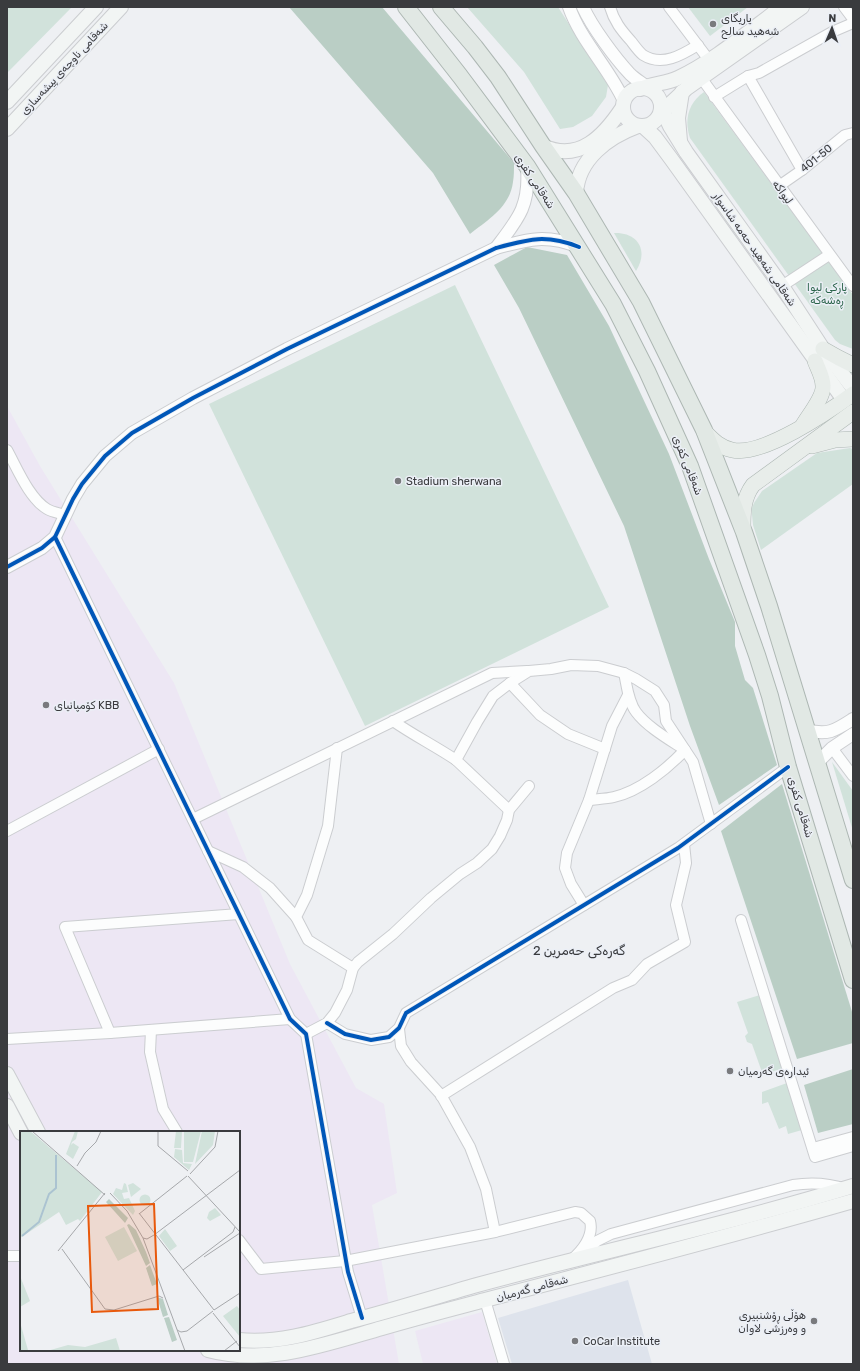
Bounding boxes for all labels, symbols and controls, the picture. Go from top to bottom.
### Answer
north arrow [812,8,852,48]
place label: یاریگای شەهید سالح [721,12,779,40]
text: N [828,12,837,25]
street label: شەقامی ناوچەی پیشەسازی [18,19,112,118]
marker: یاریگای شەهید سالح [708,19,718,29]
street label: 401-50 [798,142,835,175]
street label: شەقامی کفری [511,151,558,211]
street label: لیواکە [769,178,796,207]
street label: شەقامی شەهید حەمە شاسوار [709,189,799,309]
park label: پارکی لیوا ڕەشەکە [807,281,847,309]
street label: شەقامی کفری [670,433,705,497]
place label: Stadium sherwana [406,475,502,488]
marker: Stadium sherwana [393,476,403,486]
place label: کۆمپانیای KBB [54,699,119,713]
marker: کۆمپانیای KBB [41,700,51,710]
street label: شەقامی کفری [785,775,816,839]
district label: گەرەکی حەمرین 2 [533,943,625,959]
place label: ئیدارەی گەرمیان [738,1065,810,1078]
marker: ئیدارەی گەرمیان [725,1066,735,1076]
inset map [20,1131,240,1351]
street label: شەقامی گەرمیان [495,1273,570,1304]
place label: هۆڵی ڕۆشنبیری و وەرزشی لاوان [738,1309,806,1336]
marker: هۆڵی ڕۆشنبیری و وەرزشی لاوان [809,1316,819,1326]
place label: CoCar Institute [583,1335,660,1348]
marker: CoCar Institute [570,1336,580,1346]

